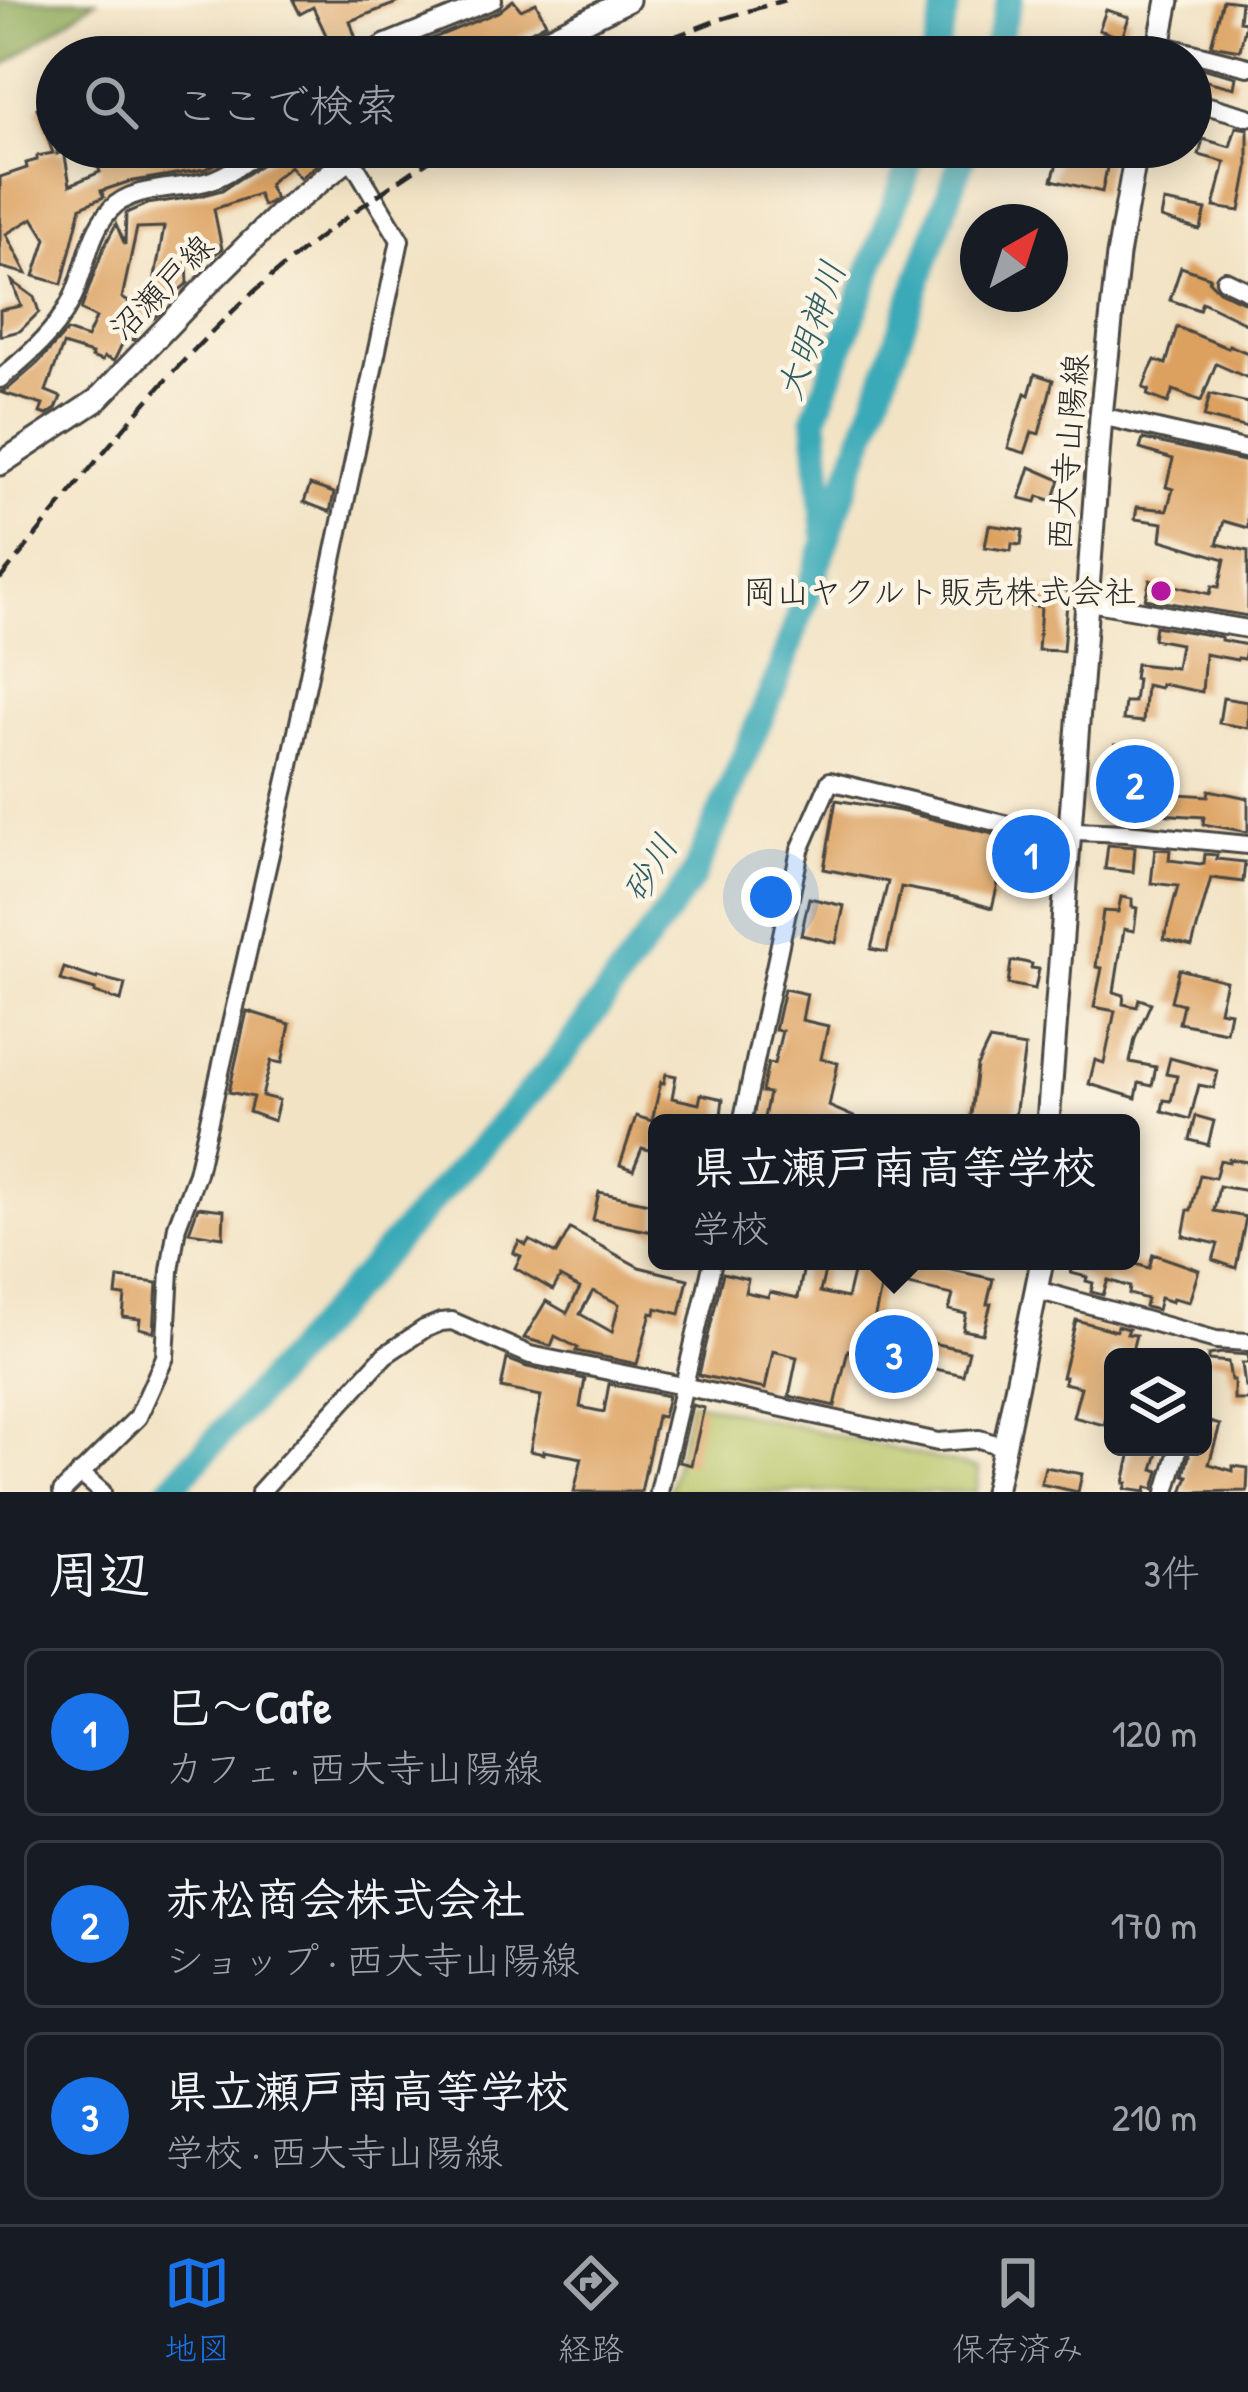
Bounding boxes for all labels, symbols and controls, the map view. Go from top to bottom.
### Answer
search box [36,36,1212,168]
icon: search [78,69,144,135]
text: ここで検索 [174,74,399,135]
north arrow [960,204,1068,312]
street label: 沼瀬戸線 [99,224,223,350]
water label: 大明神川 [763,254,857,406]
street label: 西大寺山陽線 [1036,351,1098,553]
place label: 岡山ヤクルト販売株式会社 [743,569,1137,613]
marker: 岡山ヤクルト販売株式会社 [1148,578,1174,604]
pin: 2 [1096,739,1174,829]
pin: 1 [992,809,1070,899]
water label: 砂川 [609,825,689,911]
your location [741,867,801,927]
popup [648,1114,1140,1270]
text: 県立瀬戸南高等学校 [691,1136,1097,1197]
text: 学校 [691,1201,770,1254]
pin: 3 [855,1309,933,1399]
map controls [1104,1348,1212,1456]
button: layers [1104,1348,1212,1456]
text: 周辺 [48,1539,150,1608]
text: 3件 [1144,1546,1200,1599]
text: 巳～Cafe [165,1676,331,1737]
text: 1 [83,1706,97,1759]
text: 120 m [1112,1706,1197,1759]
text: カフェ · 西大寺山陽線 [165,1741,542,1794]
text: 赤松商会株式会社 [165,1868,525,1929]
text: 2 [81,1898,99,1951]
text: 170 m [1111,1898,1197,1951]
text: ショップ · 西大寺山陽線 [165,1933,579,1986]
text: 県立瀬戸南高等学校 [165,2060,570,2121]
text: 3 [81,2090,99,2143]
text: 210 m [1112,2090,1197,2143]
text: 学校 · 西大寺山陽線 [165,2125,503,2178]
tab: 地図 [164,2250,230,2370]
tab: 経路 [558,2250,624,2370]
tab: 保存済み [952,2250,1084,2370]

